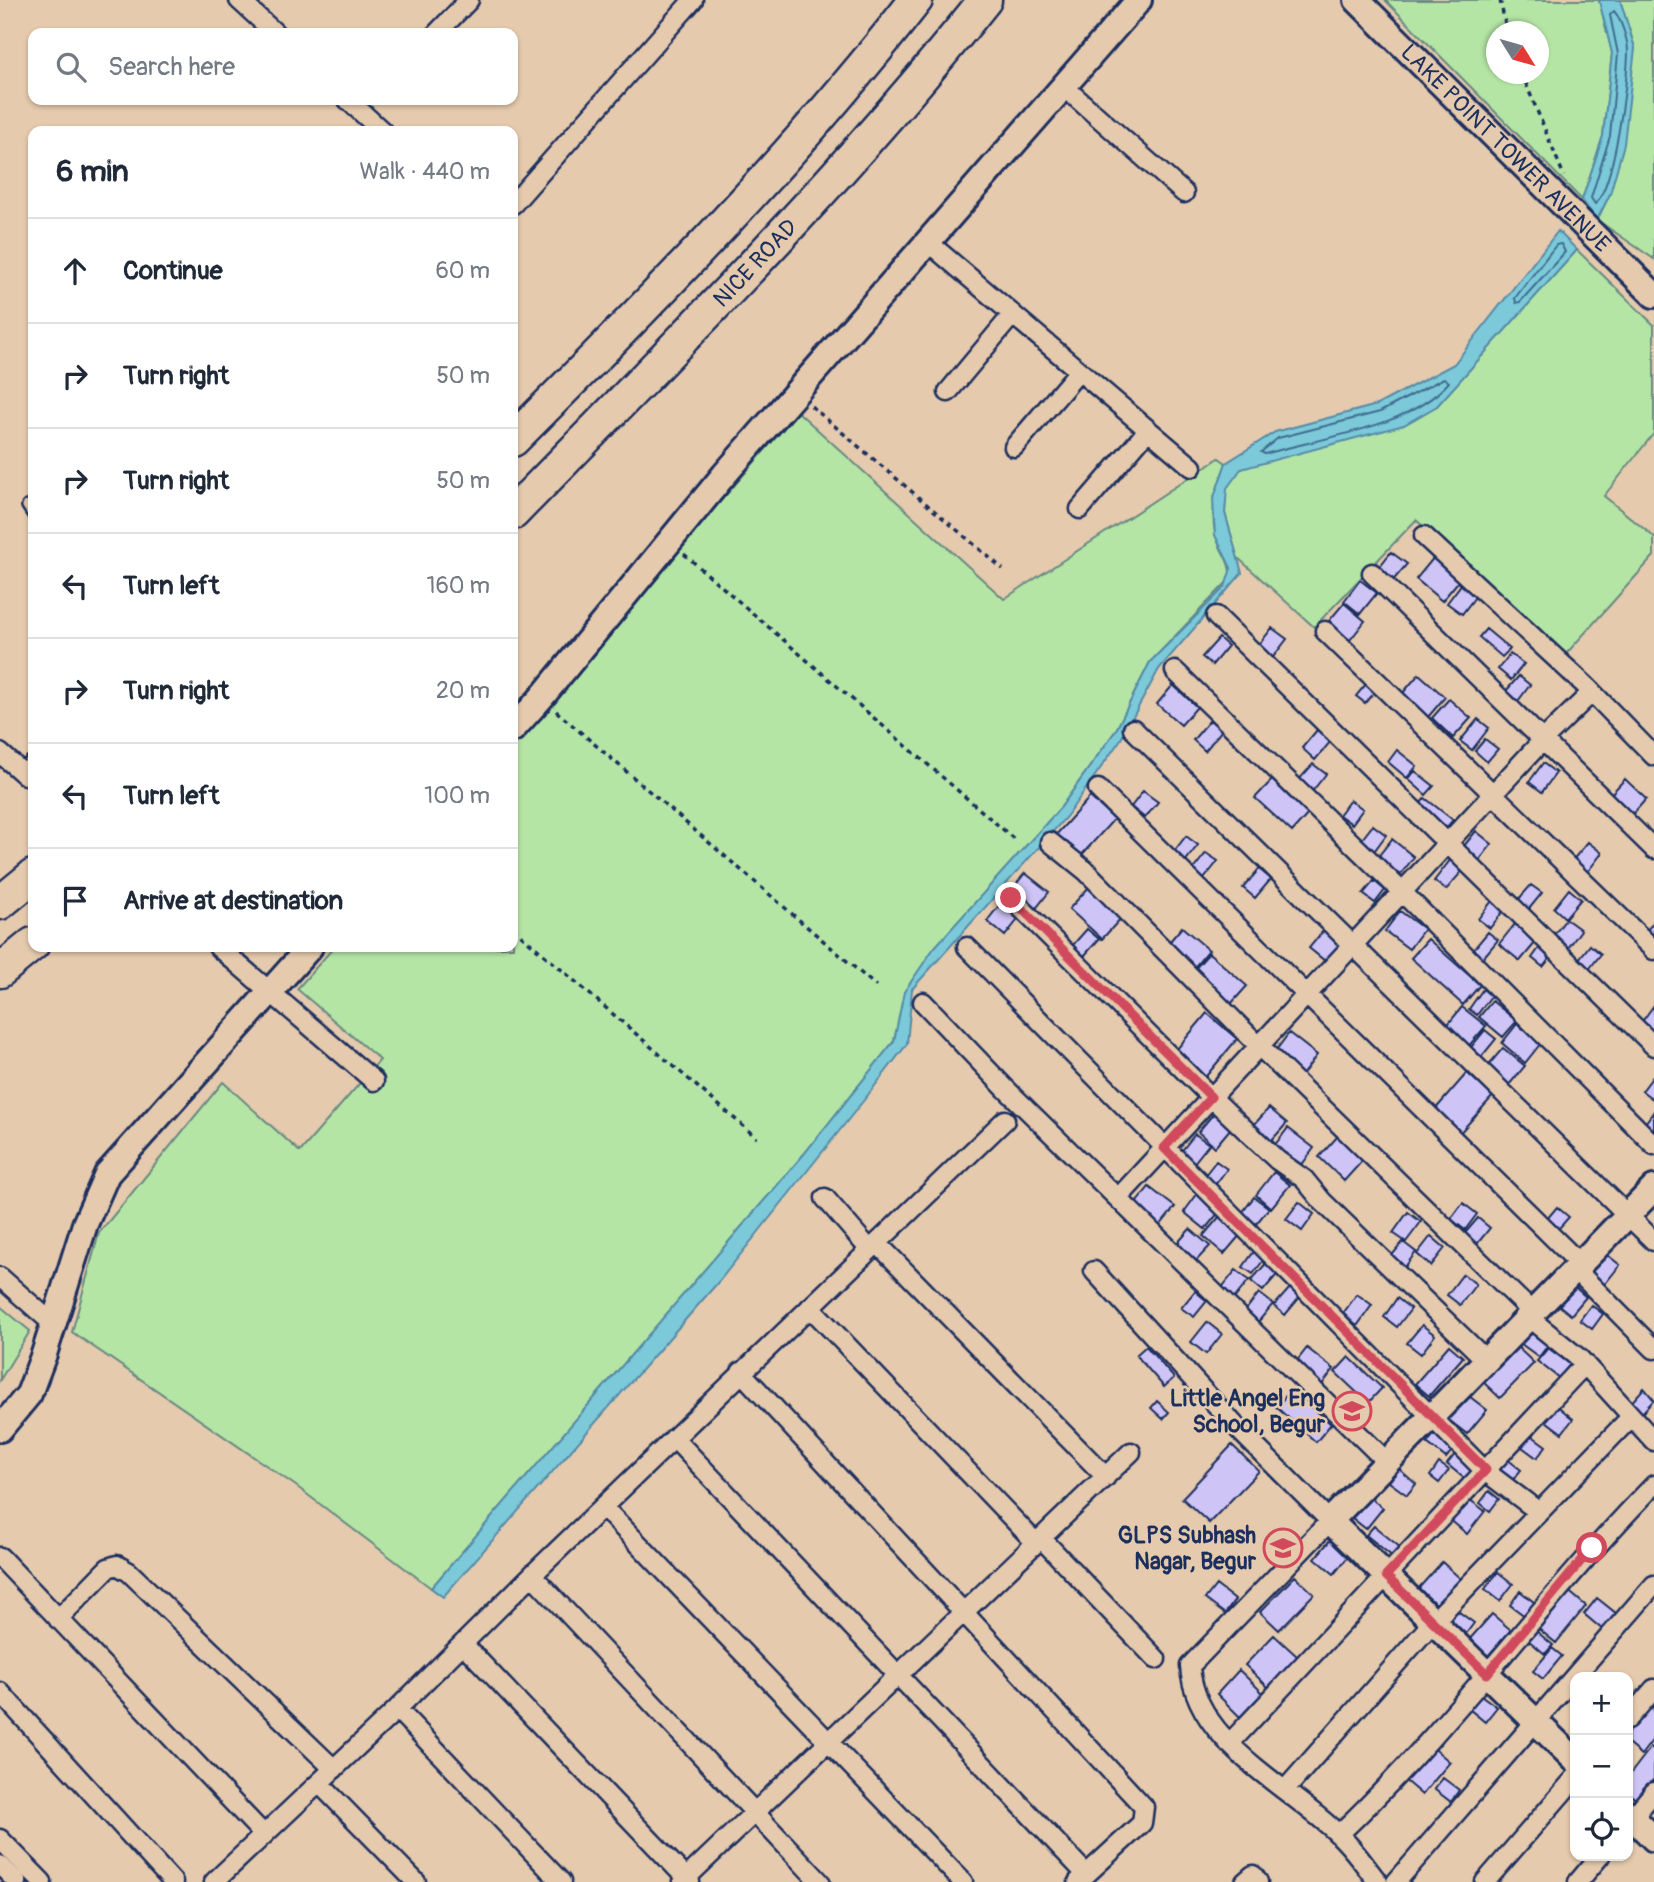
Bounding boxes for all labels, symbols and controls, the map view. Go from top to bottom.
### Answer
north arrow [1486,21,1549,84]
search box [28,28,518,105]
street label: LAKE POINT TOWER AVENUE [1395,38,1617,259]
icon: search [52,48,90,86]
text: Search here [108,51,235,83]
text: 6 min [56,153,129,190]
text: Walk · 440 m [359,157,490,186]
street label: NICE ROAD [707,213,804,313]
icon: ahead [56,252,94,290]
text: Continue [123,255,223,287]
text: 60 m [435,256,490,285]
icon: right [56,357,94,395]
text: Turn right [123,360,229,392]
text: 50 m [436,361,490,390]
icon: right [56,462,94,500]
text: Turn right [123,465,229,497]
text: 50 m [436,466,490,495]
icon: left [56,567,94,605]
text: Turn left [123,570,219,602]
text: 160 m [426,571,490,600]
icon: right [56,672,94,710]
text: Turn right [123,675,229,707]
text: 20 m [436,676,490,705]
icon: left [56,777,94,815]
text: Turn left [123,780,219,812]
text: 100 m [424,781,490,810]
icon: arrive [56,882,94,920]
route end [995,882,1026,913]
text: Arrive at destination [123,885,343,917]
place label: Little Angel Eng School, Begur [1170,1384,1326,1439]
school or university icon: Little Angel Eng School, Begur [1331,1390,1373,1432]
place label: GLPS Subhash Nagar, Begur [1118,1521,1257,1576]
school or university icon: GLPS Subhash Nagar, Begur [1262,1527,1304,1569]
route start [1576,1532,1607,1563]
map controls [1570,1672,1633,1861]
button: + [1570,1672,1633,1735]
button: − [1570,1735,1633,1798]
button: locate [1570,1798,1633,1861]

